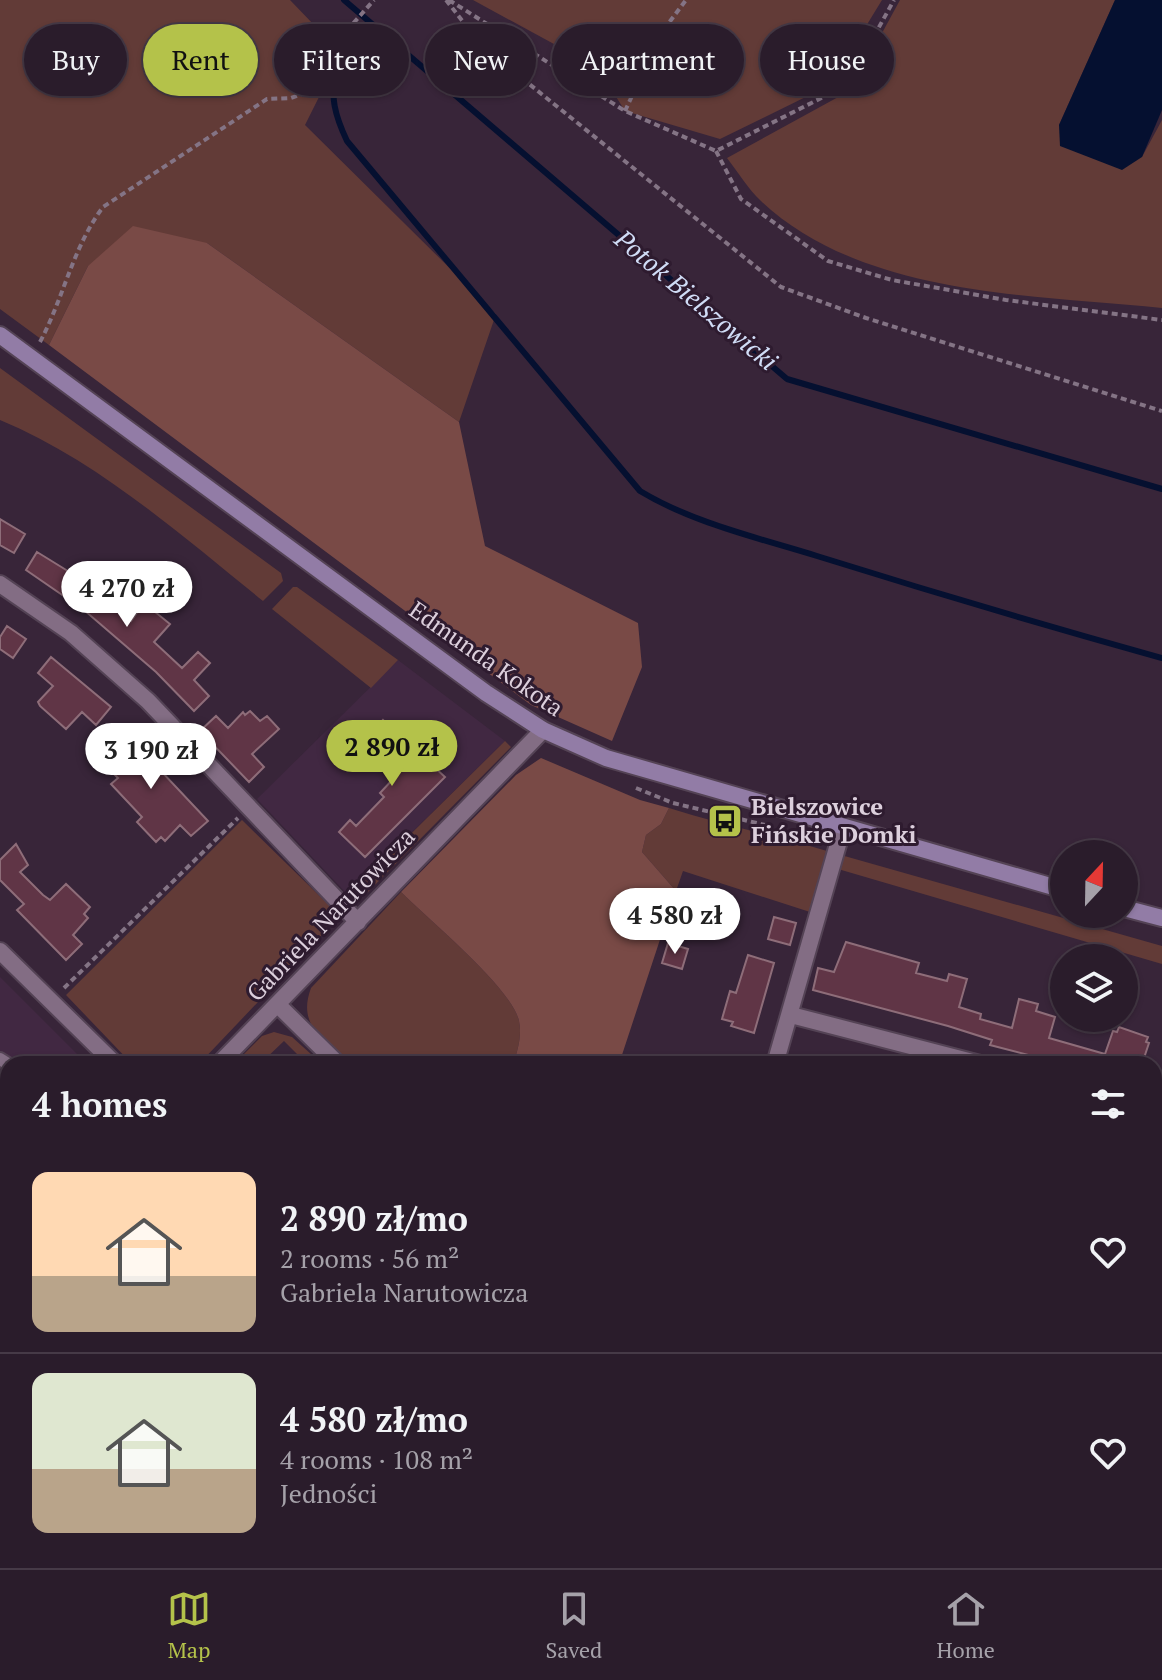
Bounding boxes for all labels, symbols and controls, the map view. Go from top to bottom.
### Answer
chip: Buy [24,24,127,96]
chip: Rent [143,24,258,96]
chip: Filters [274,24,409,96]
chip: New [425,24,536,96]
chip: Apartment [552,24,744,96]
chip: House [760,24,894,96]
water label: Potok Bielszowicki [607,221,785,377]
pin: 4 270 zł [44,561,210,629]
text: 4 270 zł [79,570,175,604]
street label: Edmunda Kokota [403,593,570,723]
pin: 2 890 zł [309,720,475,788]
pin: 3 190 zł [68,723,234,791]
text: 2 890 zł [344,729,440,763]
text: 3 190 zł [103,732,199,766]
place label: Bielszowice Fińskie Domki [751,790,916,850]
bus stop icon: Bielszowice Fińskie Domki [706,802,744,840]
street label: Gabriela Narutowicza [239,821,421,1008]
north arrow [1050,840,1138,928]
map controls [1050,840,1138,1032]
pin: 4 580 zł [592,888,758,956]
text: 4 580 zł [627,897,723,931]
button: layers [1050,944,1138,1032]
text: 4 homes [32,1082,167,1127]
icon: filters [1086,1082,1130,1126]
text: 2 890 zł/mo [280,1196,468,1241]
icon: home [96,1204,192,1300]
icon: heart [1086,1230,1130,1274]
text: 2 rooms · 56 m² [280,1241,459,1275]
text: Gabriela Narutowicza [280,1275,528,1309]
text: 4 580 zł/mo [280,1397,468,1442]
icon: home [96,1405,192,1501]
icon: heart [1086,1431,1130,1475]
text: 4 rooms · 108 m² [280,1442,473,1476]
text: Jedności [280,1476,377,1510]
tab: Map [167,1587,211,1664]
tab: Saved [545,1587,602,1664]
tab: Home [937,1587,995,1664]

